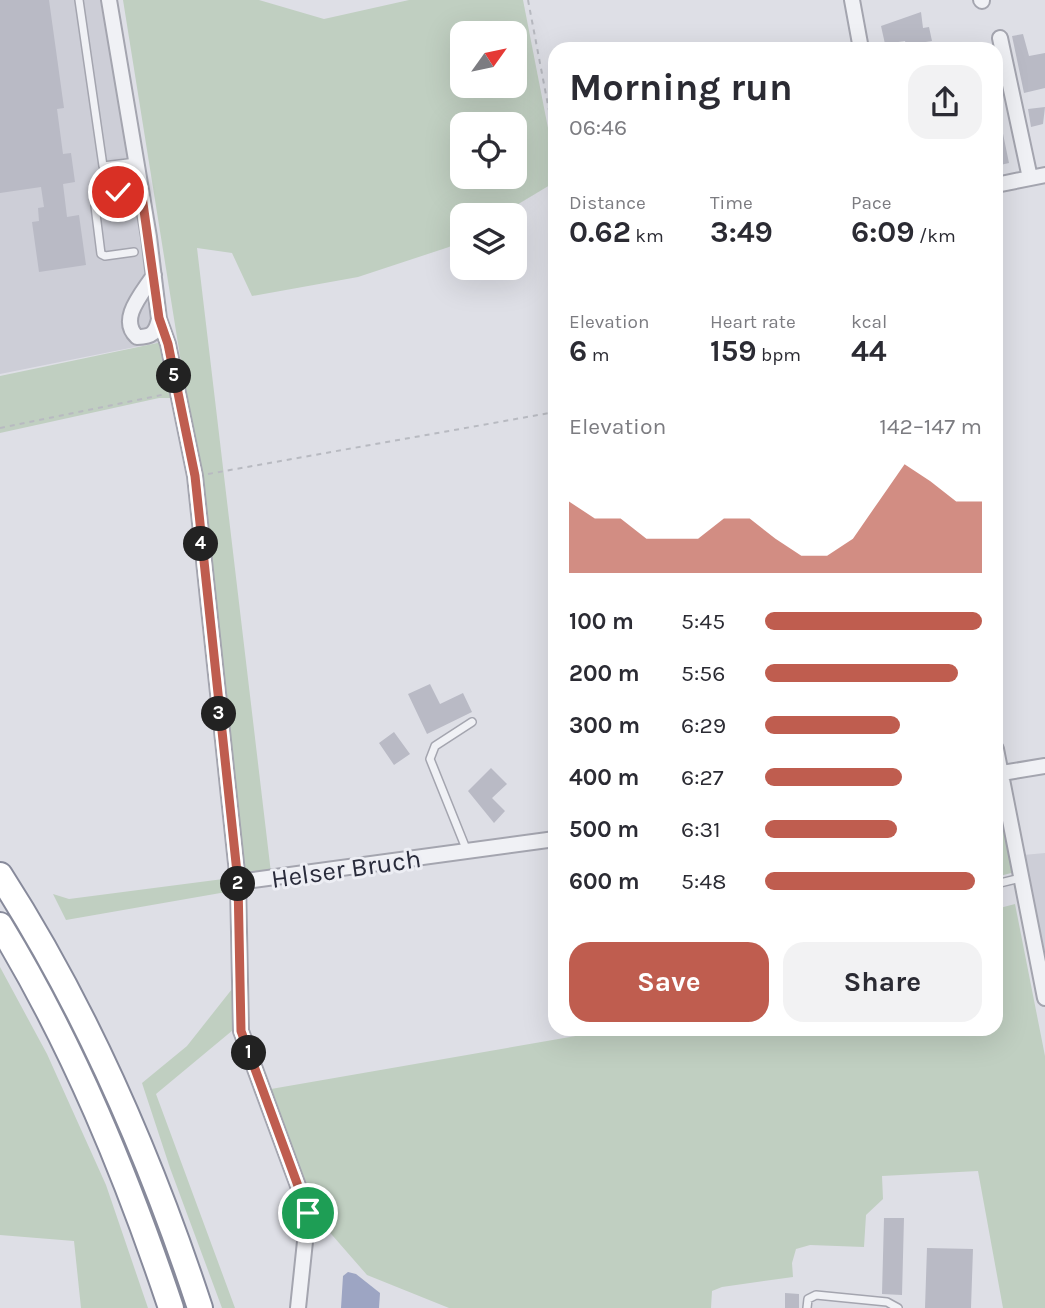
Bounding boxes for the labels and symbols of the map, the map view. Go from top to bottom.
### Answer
north arrow [450,21,527,98]
pin [88,162,148,222]
pin: 5 [156,358,192,394]
pin: 4 [184,526,218,562]
pin: 3 [202,696,236,732]
street label: Helser Bruch [269,843,423,895]
pin: 2 [220,866,256,902]
pin: 1 [232,1036,266,1070]
pin [278,1183,338,1243]

